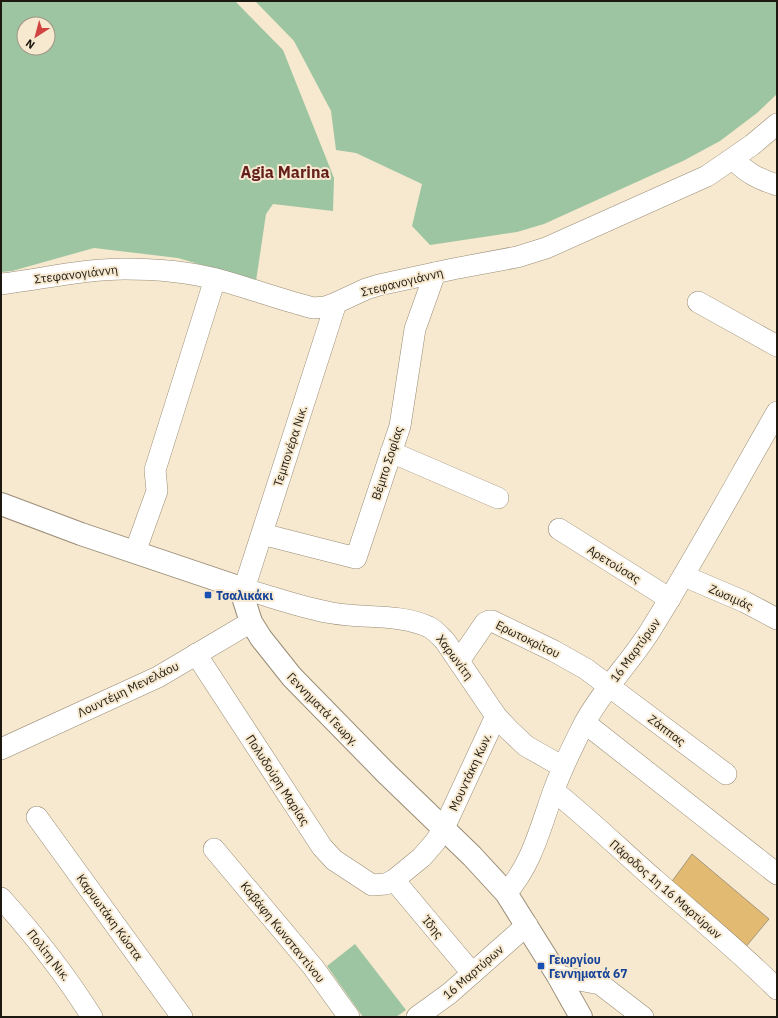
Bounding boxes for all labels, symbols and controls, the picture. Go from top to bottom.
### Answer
north arrow [16,16,56,56]
text: N [23,36,37,52]
district label: Agia Marina [240,162,330,182]
street label: Στεφανογιάννη [33,261,119,287]
street label: Στεφανογιάννη [359,265,445,299]
street label: Τεμπονέρα Νικ. [270,404,310,488]
street label: Βέμπο Σοφίας [368,424,406,502]
street label: Αρετούσας [585,542,644,586]
street label: Ζωσιμάς [707,581,756,613]
place label: Τσαλικάκι [216,588,273,603]
marker: Τσαλικάκι [203,590,213,600]
street label: 16 Μαρτύρων [607,615,663,685]
street label: Ερωτοκρίτου [493,617,563,661]
street label: Χαρωνίτη [433,632,477,682]
street label: Λουντέμη Μενελάου [75,658,181,720]
street label: Γεννηματά Γεωργ. [284,669,362,749]
street label: Ζάππας [645,711,689,749]
street label: Μουντάκη Κων. [445,731,495,813]
street label: Πολυδούρη Μαρίας [243,732,313,828]
street label: Πάροδος 1η 16 Μαρτύρων [607,836,725,942]
street label: Καρυωτάκη Κώστα [74,871,147,963]
street label: Καβάφη Κωνσταντίνου [238,878,328,986]
street label: Ίδης [419,912,447,941]
street label: Πολίτη Νικ. [24,926,74,984]
street label: 16 Μαρτύρων [440,942,506,1002]
place label: Γεωργίου Γεννηματά 67 [549,952,627,981]
marker: Γεωργίου Γεννηματά 67 [536,961,546,971]

